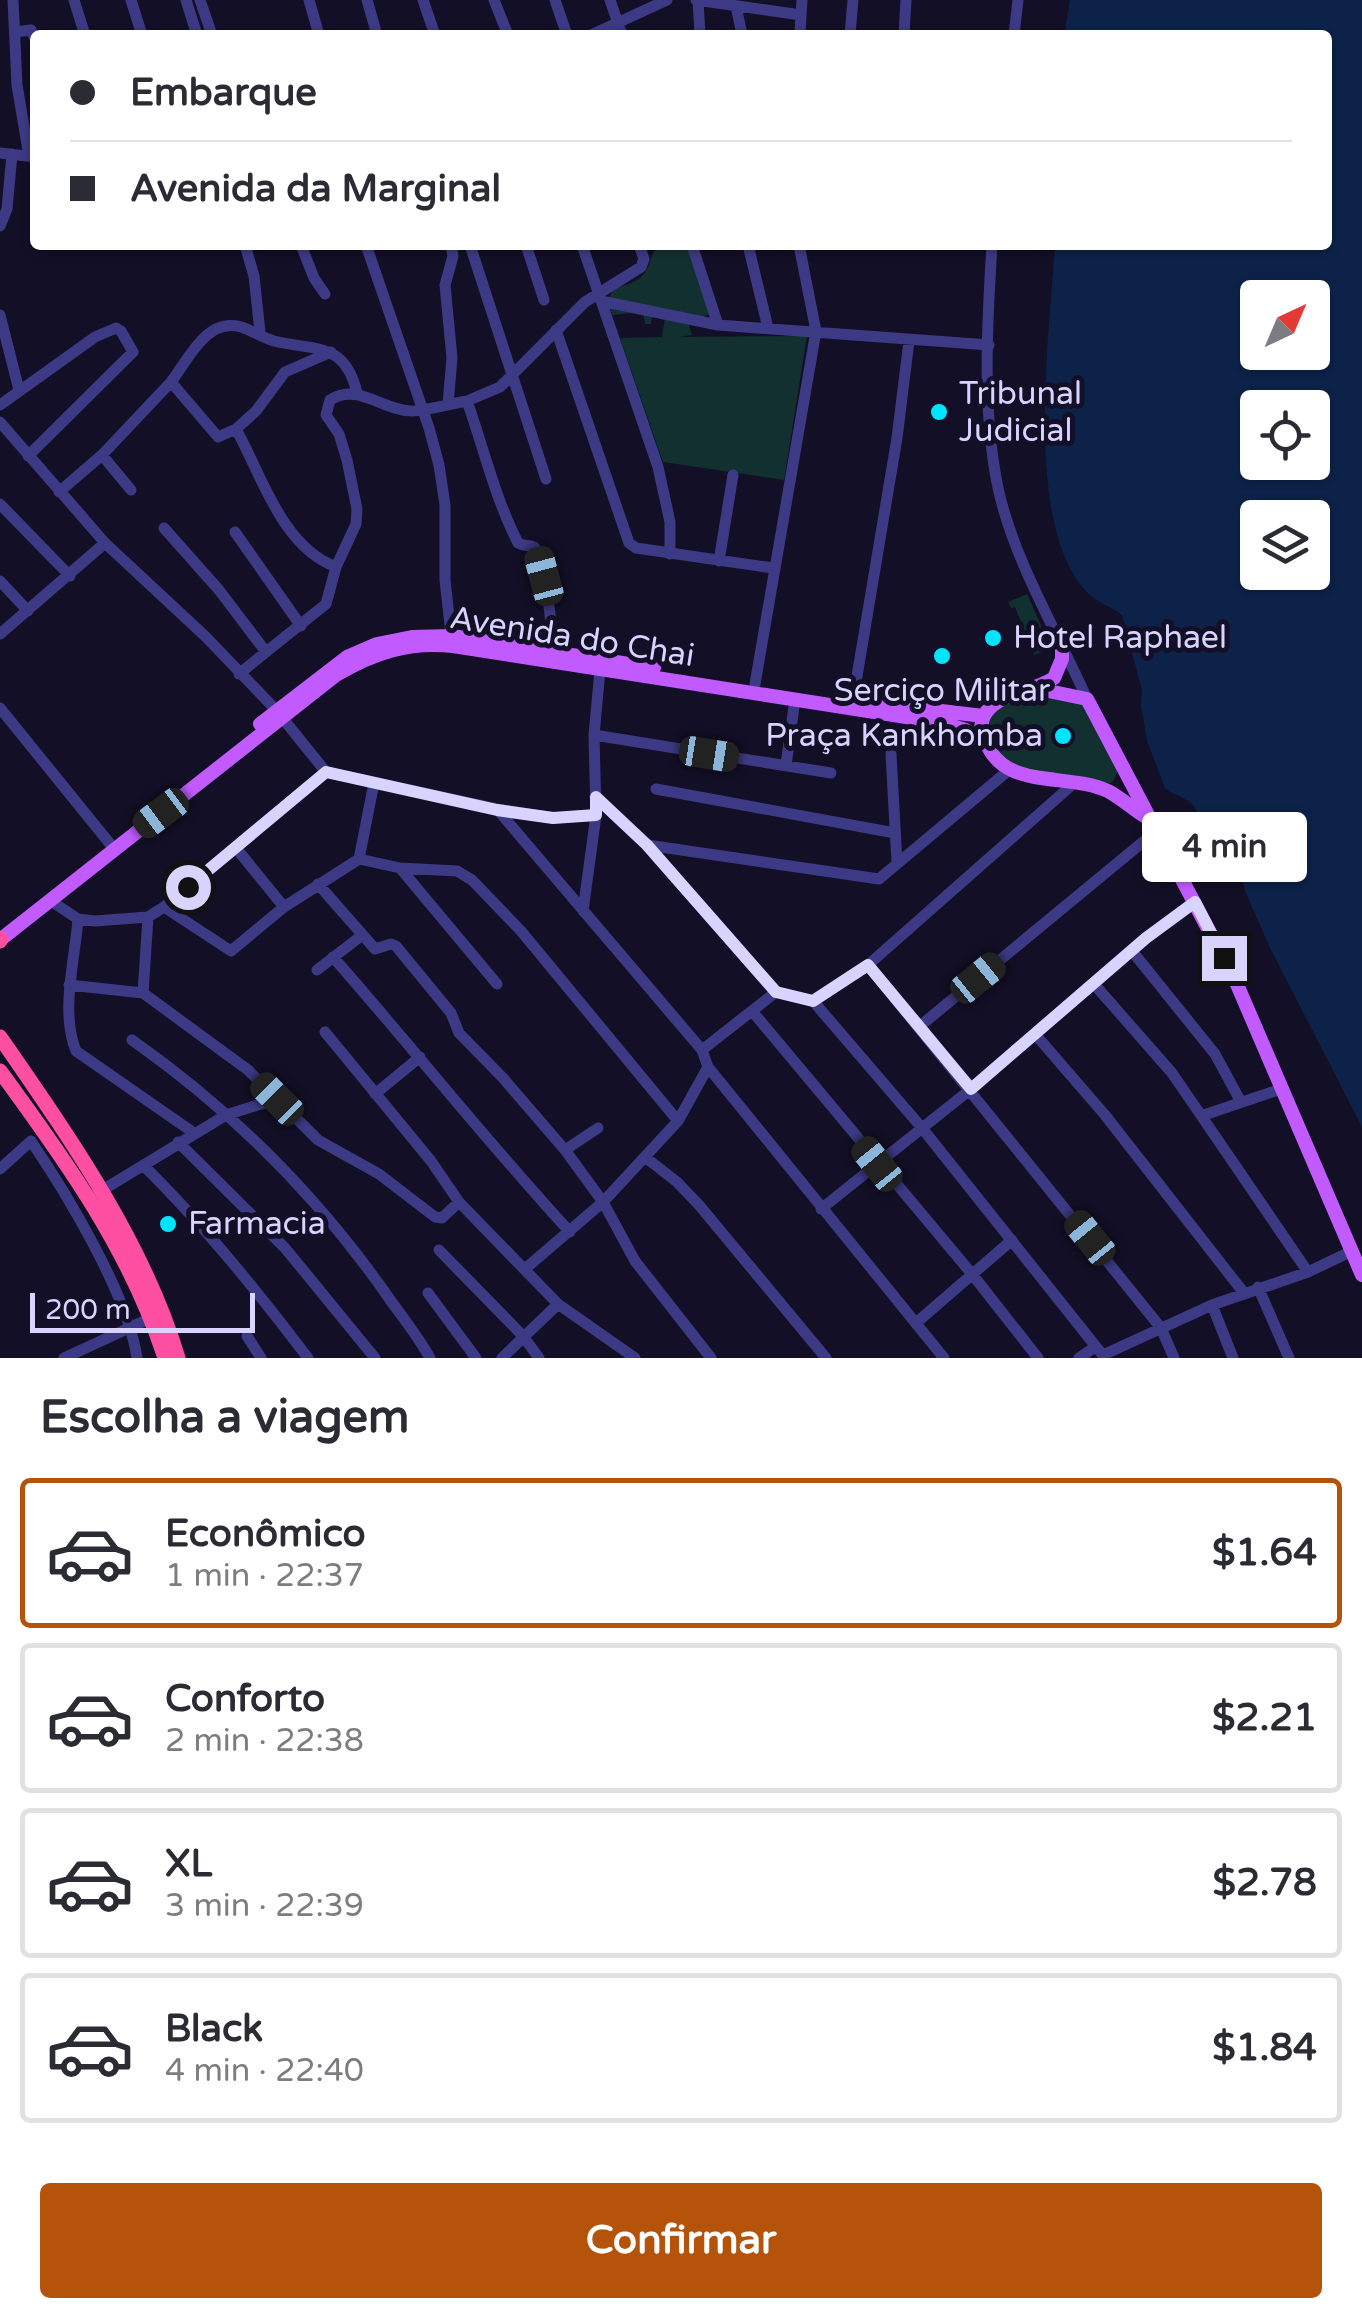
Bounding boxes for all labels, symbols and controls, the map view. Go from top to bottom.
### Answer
text: Embarque [130,70,317,116]
text: Avenida da Marginal [130,166,501,212]
north arrow [1240,280,1330,370]
map controls [1240,280,1330,590]
place label: Tribunal Judicial [959,375,1082,450]
button: locate [1240,390,1330,480]
marker: Tribunal Judicial [928,401,950,423]
button: layers [1240,500,1330,590]
car [522,543,566,609]
street label: Avenida do Chai [447,599,697,675]
place label: Hotel Raphael [1013,619,1227,657]
marker: Hotel Raphael [982,627,1004,649]
marker: Serciço Militar [931,645,953,667]
place label: Serciço Militar [834,672,1051,710]
place label: Praça Kankhomba [765,717,1043,755]
marker: Praça Kankhomba [1052,725,1074,747]
car [677,734,741,774]
car [128,783,194,843]
callout: 4 min [1142,813,1306,883]
text: 4 min [1182,828,1267,866]
route start [166,865,211,910]
route end [1202,936,1247,981]
car [945,947,1011,1009]
car [245,1067,309,1131]
car [846,1131,908,1197]
place label: Farmacia [188,1205,326,1243]
car [1059,1205,1121,1271]
marker: Farmacia [157,1213,179,1235]
scale bar [30,1288,255,1332]
text: 200 m [45,1293,131,1327]
text: Escolha a viagem [40,1391,409,1445]
icon: car [45,1508,135,1598]
text: Econômico [165,1511,366,1557]
text: $1.64 [1212,1530,1317,1576]
text: 1 min · 22:37 [165,1557,364,1595]
icon: car [45,1673,135,1763]
text: Conforto [165,1676,325,1722]
text: $2.21 [1212,1695,1317,1741]
text: 2 min · 22:38 [165,1722,364,1760]
icon: car [45,1838,135,1928]
text: XL [165,1841,212,1887]
text: $2.78 [1212,1860,1317,1906]
text: 3 min · 22:39 [165,1887,364,1925]
icon: car [45,2003,135,2093]
text: Black [165,2006,263,2052]
text: $1.84 [1212,2025,1317,2071]
text: 4 min · 22:40 [165,2052,364,2090]
button: Confirmar [40,2183,1322,2298]

